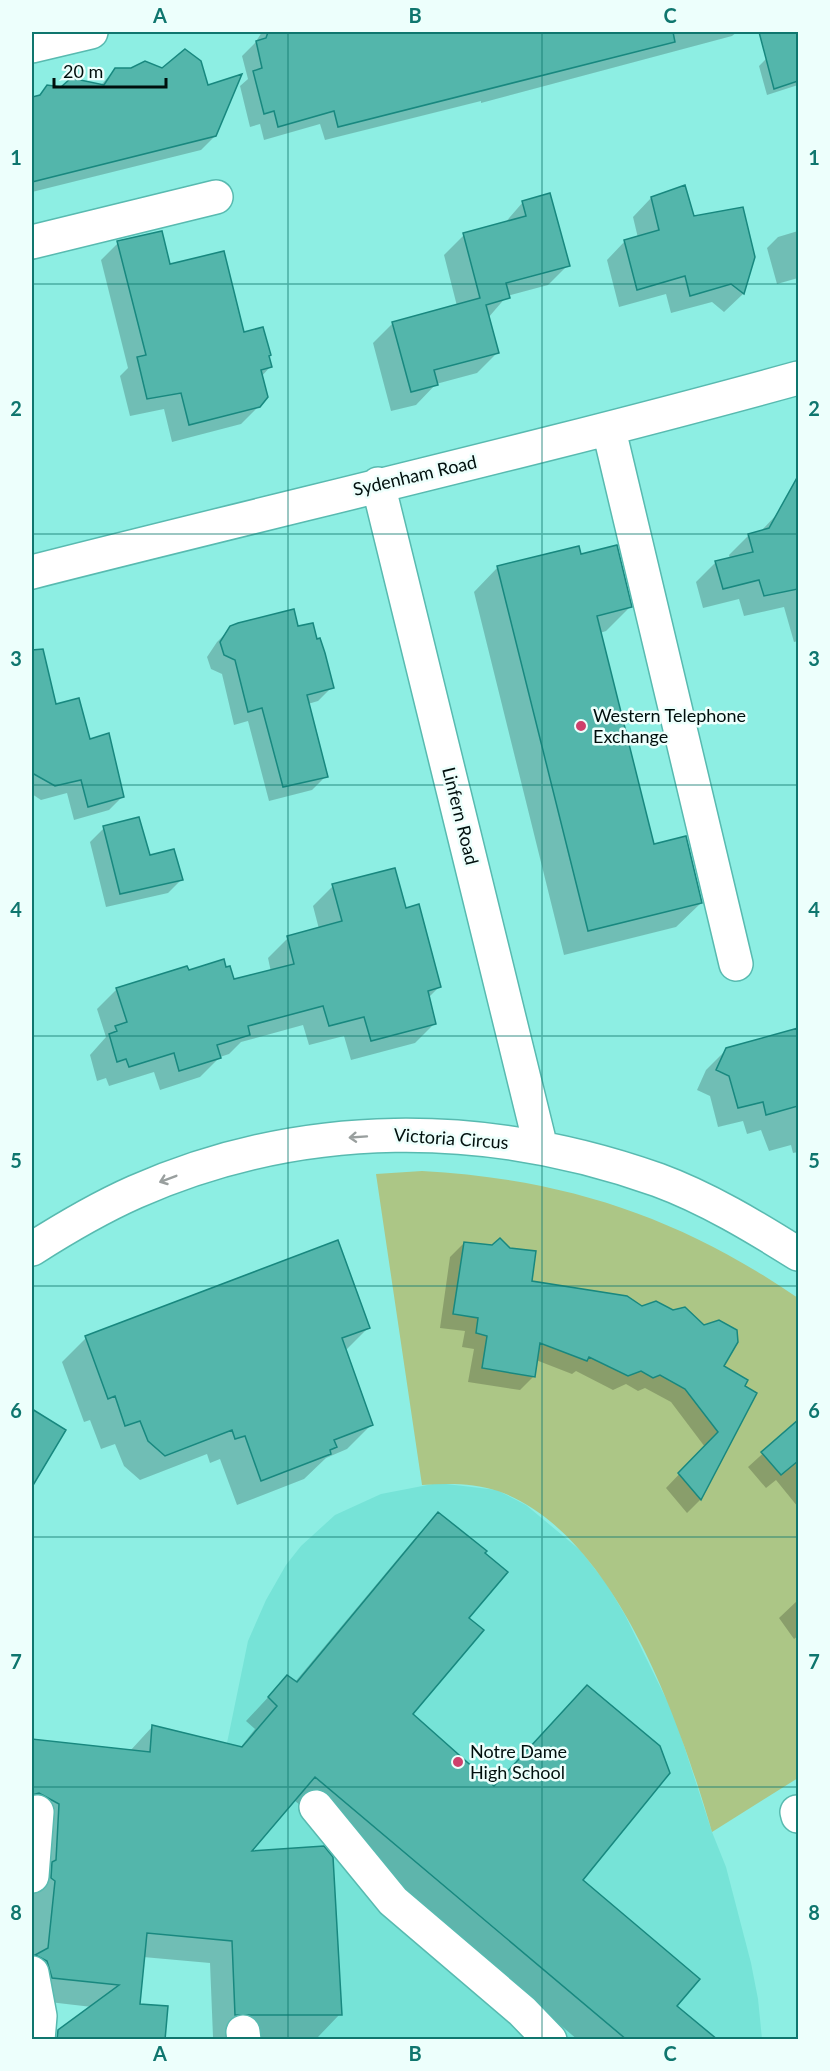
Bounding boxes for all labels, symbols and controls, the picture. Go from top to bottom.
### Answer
text: A [152,3,167,27]
text: B [408,3,422,27]
text: C [663,3,677,27]
scale bar [54,51,166,89]
text: 20 m [63,60,103,82]
text: 1 [10,145,22,169]
text: 1 [808,145,820,169]
text: 2 [10,396,22,420]
text: 2 [808,396,820,420]
street label: Sydenham Road [351,450,479,500]
text: 3 [10,646,22,670]
text: 3 [808,646,820,670]
place label: Western Telephone Exchange [593,704,746,747]
marker: Western Telephone Exchange [574,719,588,733]
street label: Linfern Road [438,765,484,867]
text: 4 [10,897,22,921]
text: 4 [808,897,820,921]
street label: Victoria Circus [393,1123,509,1153]
one-way arrow [348,1131,368,1142]
text: 5 [10,1148,22,1172]
text: 5 [808,1148,820,1172]
one-way arrow [159,1174,178,1185]
text: 6 [10,1398,22,1422]
text: 6 [808,1398,820,1422]
text: 7 [10,1649,22,1673]
text: 7 [808,1649,820,1673]
place label: Notre Dame High School [470,1740,567,1783]
marker: Notre Dame High School [451,1755,465,1769]
text: 8 [10,1900,22,1924]
text: 8 [808,1900,820,1924]
text: A [152,2041,167,2065]
text: B [408,2041,422,2065]
text: C [663,2041,677,2065]

